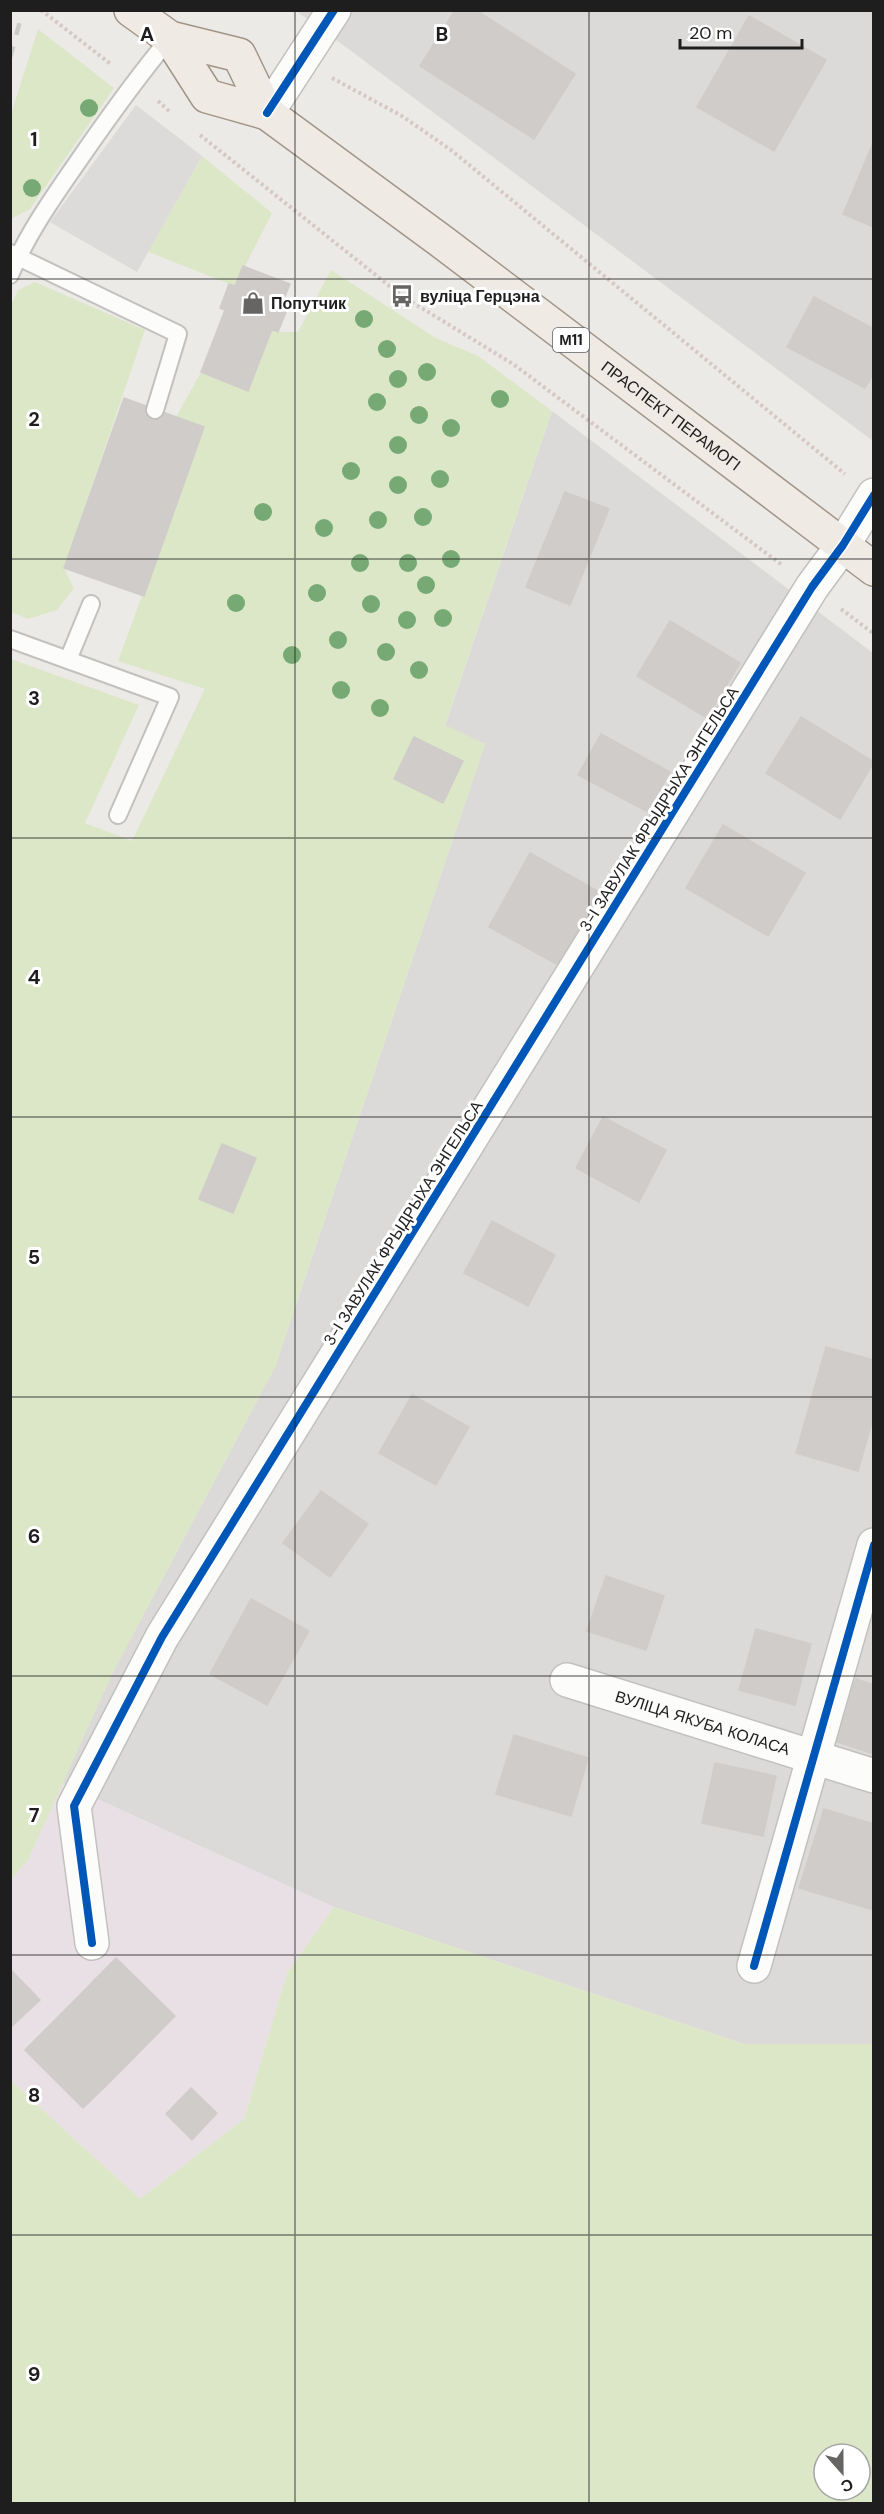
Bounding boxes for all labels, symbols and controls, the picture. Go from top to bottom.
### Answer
scale bar [680,12,802,50]
text: A [140,21,154,47]
text: B [436,21,448,47]
text: 20 m [689,21,732,45]
text: 1 [30,126,38,152]
bus stop icon: вуліца Герцэна [389,283,415,309]
place label: вуліца Герцэна [420,286,540,307]
shop icon: Попутчик [240,290,266,316]
place label: Попутчик [271,293,347,314]
road number: М11 [553,328,589,352]
street label: ПРАСПЕКТ ПЕРАМОГІ [597,356,745,475]
text: 2 [28,406,40,432]
street label: 3-І ЗАВУЛАК ФРЫДРЫХА ЭНГЕЛЬСА [575,682,744,935]
text: 3 [28,685,40,711]
text: 4 [28,964,41,990]
street label: 3-І ЗАВУЛАК ФРЫДРЫХА ЭНГЕЛЬСА [319,1096,488,1349]
text: 5 [28,1244,40,1270]
text: 6 [28,1523,40,1549]
street label: ВУЛІЦА ЯКУБА КОЛАСА [613,1685,793,1760]
text: 7 [29,1802,40,1828]
text: 8 [28,2082,40,2108]
text: 9 [28,2361,40,2387]
north arrow [812,2442,872,2502]
text: С [838,2474,856,2498]

